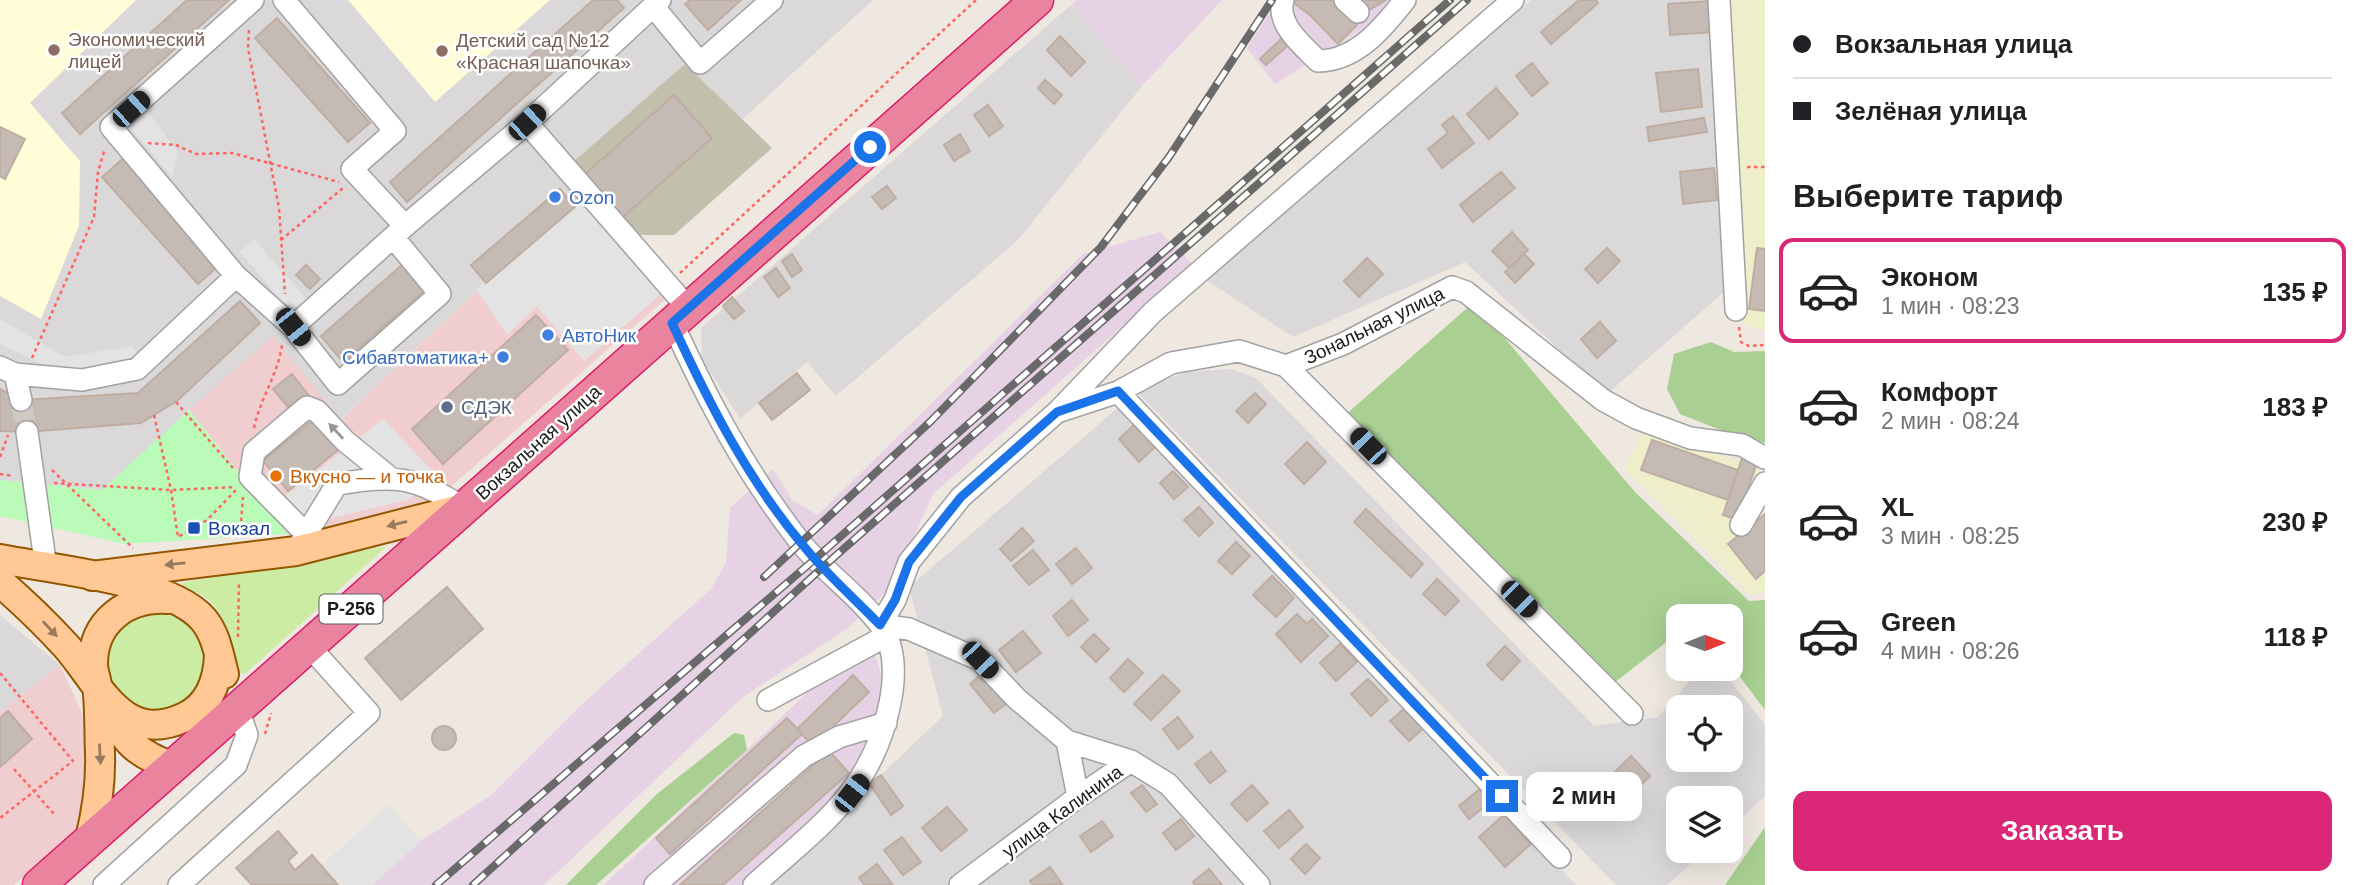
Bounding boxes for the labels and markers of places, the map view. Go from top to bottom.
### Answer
place label: Экономический лицей [68,29,205,72]
place label: Детский сад №12 «Красная шапочка» [456,30,631,73]
marker: Экономический лицей [46,42,62,58]
marker: Детский сад №12 «Красная шапочка» [434,43,450,59]
place label: Ozon [569,187,614,208]
marker: Ozon [547,189,563,205]
place label: АвтоНик [562,325,637,346]
marker: АвтоНик [540,327,556,343]
place label: Сибавтоматика+ [342,347,489,368]
marker: Сибавтоматика+ [495,349,511,365]
place label: СДЭК [461,397,512,418]
marker: СДЭК [439,399,455,415]
place label: Вкусно — и точка [290,466,445,487]
marker: Вкусно — и точка [268,468,284,484]
place label: Вокзал [208,518,270,539]
marker: Вокзал [186,520,202,536]

